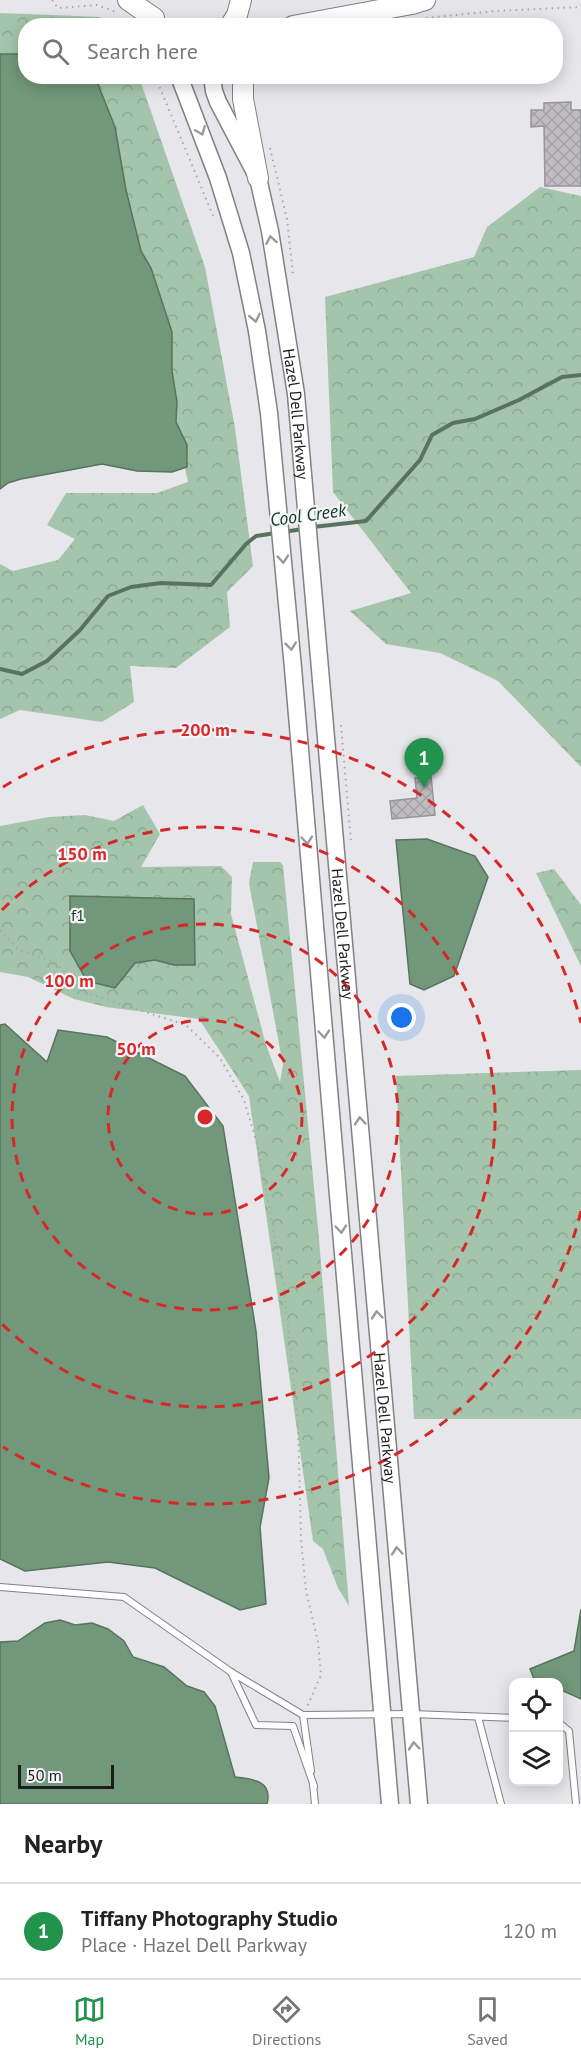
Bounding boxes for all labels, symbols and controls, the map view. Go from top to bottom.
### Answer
search box [18,18,563,84]
icon: search [39,35,72,68]
text: Search here [87,37,198,65]
one-way arrow [194,125,206,136]
one-way arrow [265,236,278,246]
one-way arrow [248,313,261,323]
street label: Hazel Dell Parkway [279,347,313,481]
water label: Cool Creek [268,498,348,531]
one-way arrow [276,554,289,563]
one-way arrow [284,641,297,650]
text: 200 m [180,718,230,741]
pin: 1 [404,738,444,788]
one-way arrow [300,836,313,845]
text: 150 m [57,842,107,865]
street label: Hazel Dell Parkway [327,867,359,1001]
park label: f1 [71,905,85,925]
text: 100 m [44,969,94,992]
your location [387,1003,416,1032]
one-way arrow [317,1030,330,1039]
text: 50 m [116,1037,156,1060]
centre of rings [195,1107,215,1127]
one-way arrow [354,1116,367,1126]
one-way arrow [334,1224,347,1233]
one-way arrow [371,1311,384,1320]
street label: Hazel Dell Parkway [370,1352,401,1485]
one-way arrow [391,1547,404,1556]
map controls [509,1678,563,1786]
button: locate [509,1678,563,1732]
button: layers [509,1732,563,1786]
one-way arrow [408,1741,421,1750]
scale bar [18,1762,114,1790]
text: 50 m [27,1765,62,1785]
text: Nearby [24,1827,102,1860]
text: Tiffany Photography Studio [81,1904,338,1932]
text: 1 [38,1918,49,1944]
text: 120 m [503,1918,557,1944]
text: Place · Hazel Dell Parkway [81,1932,307,1958]
tab: Map [73,1993,106,2049]
tab: Directions [252,1993,321,2049]
tab: Saved [467,1993,508,2049]

